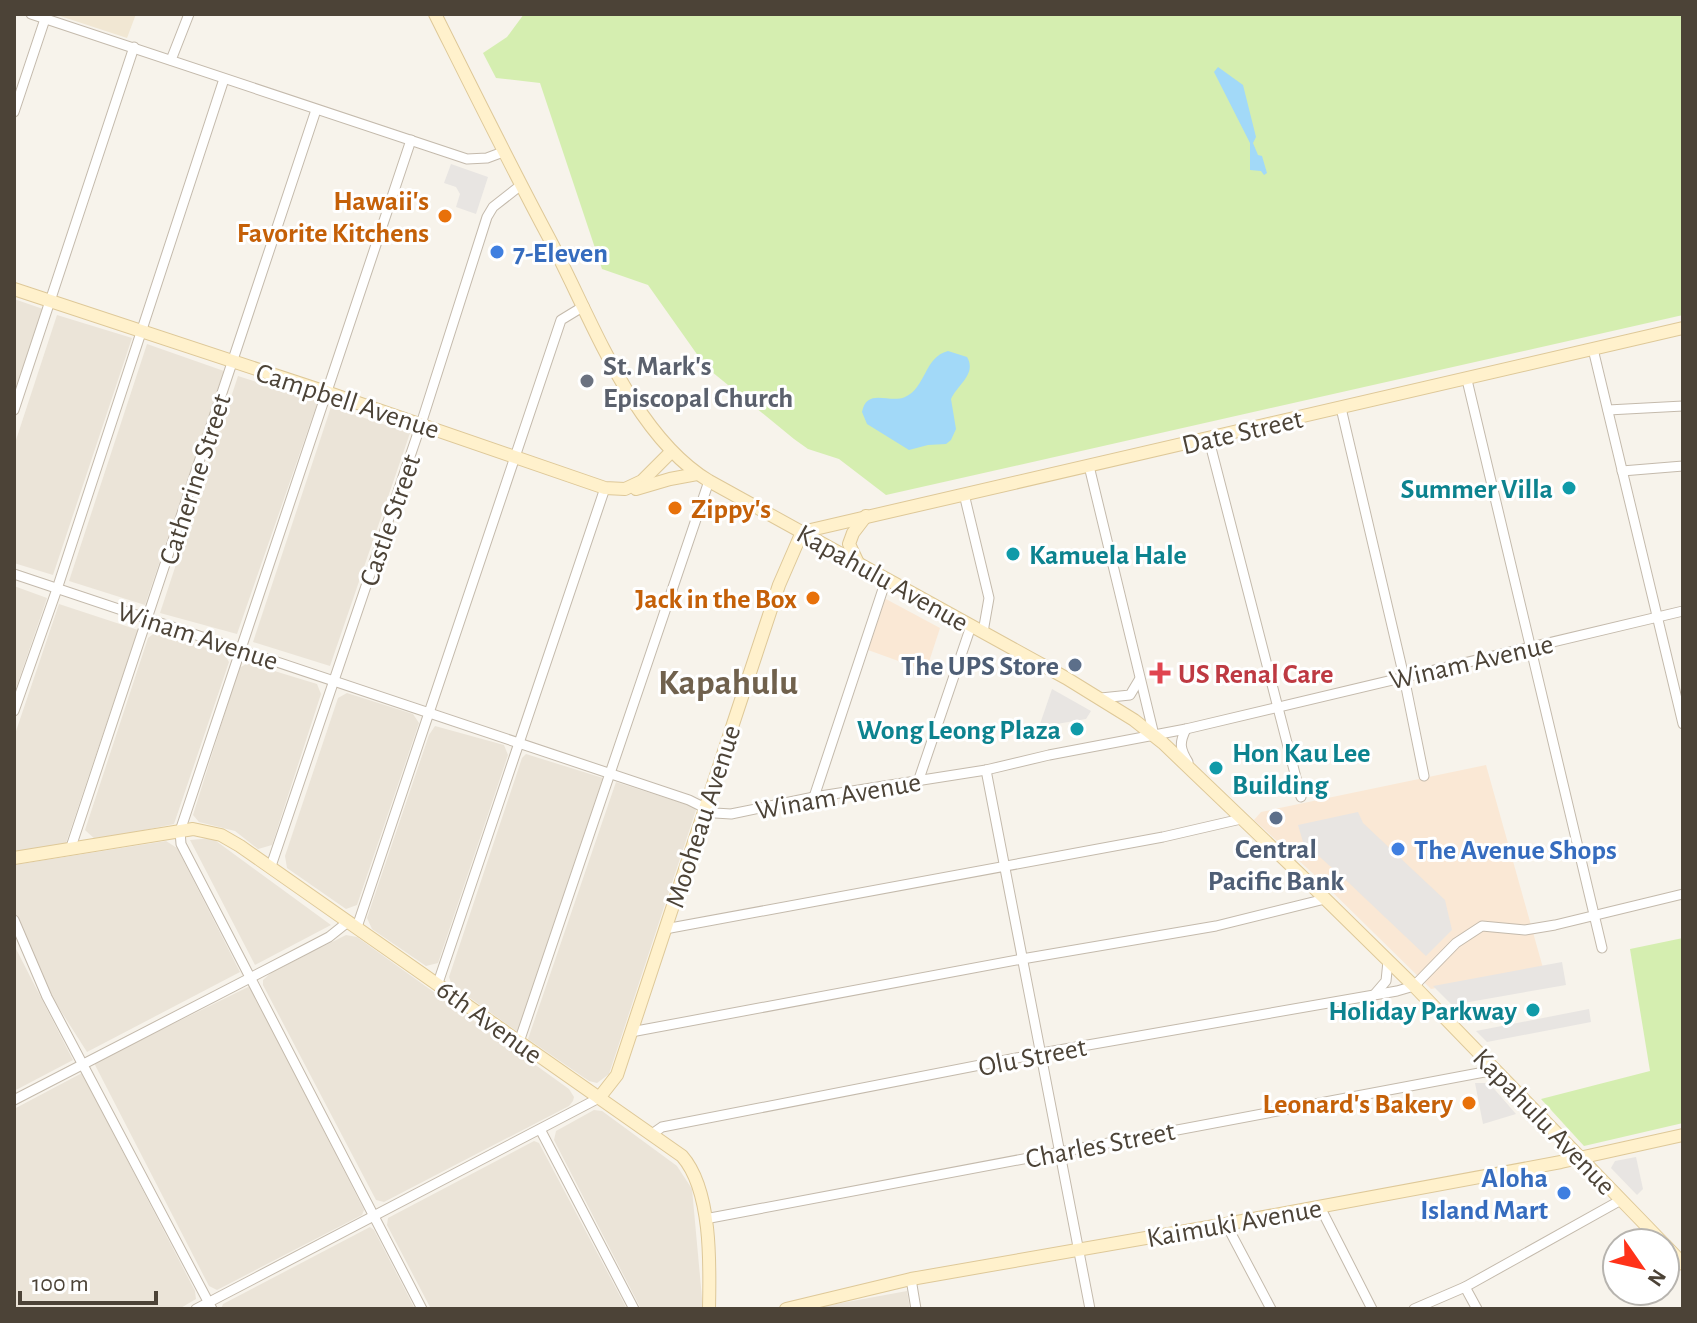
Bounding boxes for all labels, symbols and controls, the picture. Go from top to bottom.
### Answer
place label: Hawaii's Favorite Kitchens [237,188,429,248]
marker: Hawaii's Favorite Kitchens [436,207,454,225]
place label: 7-Eleven [513,240,608,268]
marker: 7-Eleven [488,243,506,261]
place label: St. Mark's Episcopal Church [603,353,793,413]
street label: Campbell Avenue [252,359,443,445]
marker: St. Mark's Episcopal Church [578,372,596,390]
street label: Catherine Street [155,391,237,568]
street label: Date Street [1179,405,1306,460]
street label: Castle Street [355,451,426,590]
place label: Summer Villa [1400,476,1553,504]
marker: Summer Villa [1560,479,1578,497]
place label: Zippy's [691,496,771,524]
marker: Zippy's [666,499,684,517]
street label: Kapahulu Avenue [792,520,973,637]
place label: Kamuela Hale [1029,542,1187,570]
marker: Kamuela Hale [1004,545,1022,563]
place label: Jack in the Box [635,586,797,614]
marker: Jack in the Box [804,589,822,607]
street label: Winam Avenue [113,598,281,676]
street label: Winam Avenue [1387,630,1556,695]
place label: The UPS Store [901,653,1059,681]
marker: The UPS Store [1066,656,1084,674]
place label: US Renal Care [1178,661,1333,689]
marker: US Renal Care [1149,662,1171,684]
district label: Kapahulu [658,665,798,701]
place label: Wong Leong Plaza [857,717,1061,745]
marker: Wong Leong Plaza [1068,720,1086,738]
street label: Mooheau Avenue [661,722,747,911]
place label: Hon Kau Lee Building [1232,740,1370,800]
marker: Hon Kau Lee Building [1207,759,1225,777]
street label: Winam Avenue [753,769,923,825]
marker: Central Pacific Bank [1267,809,1285,827]
place label: Central Pacific Bank [1208,836,1344,896]
place label: The Avenue Shops [1414,837,1617,865]
marker: The Avenue Shops [1389,840,1407,858]
street label: 6th Avenue [431,975,547,1070]
place label: Holiday Parkway [1328,998,1517,1026]
marker: Holiday Parkway [1524,1001,1542,1019]
street label: Olu Street [976,1034,1089,1082]
street label: Kapahulu Avenue [1467,1044,1620,1201]
place label: Leonard's Bakery [1262,1091,1453,1119]
marker: Leonard's Bakery [1460,1094,1478,1112]
street label: Charles Street [1023,1118,1178,1174]
place label: Aloha Island Mart [1420,1165,1549,1225]
marker: Aloha Island Mart [1555,1184,1573,1202]
street label: Kaimuki Avenue [1145,1195,1324,1253]
north arrow [1601,1227,1681,1307]
scale bar [20,1255,156,1305]
text: N [1643,1265,1670,1290]
text: 100 m [32,1272,89,1296]

